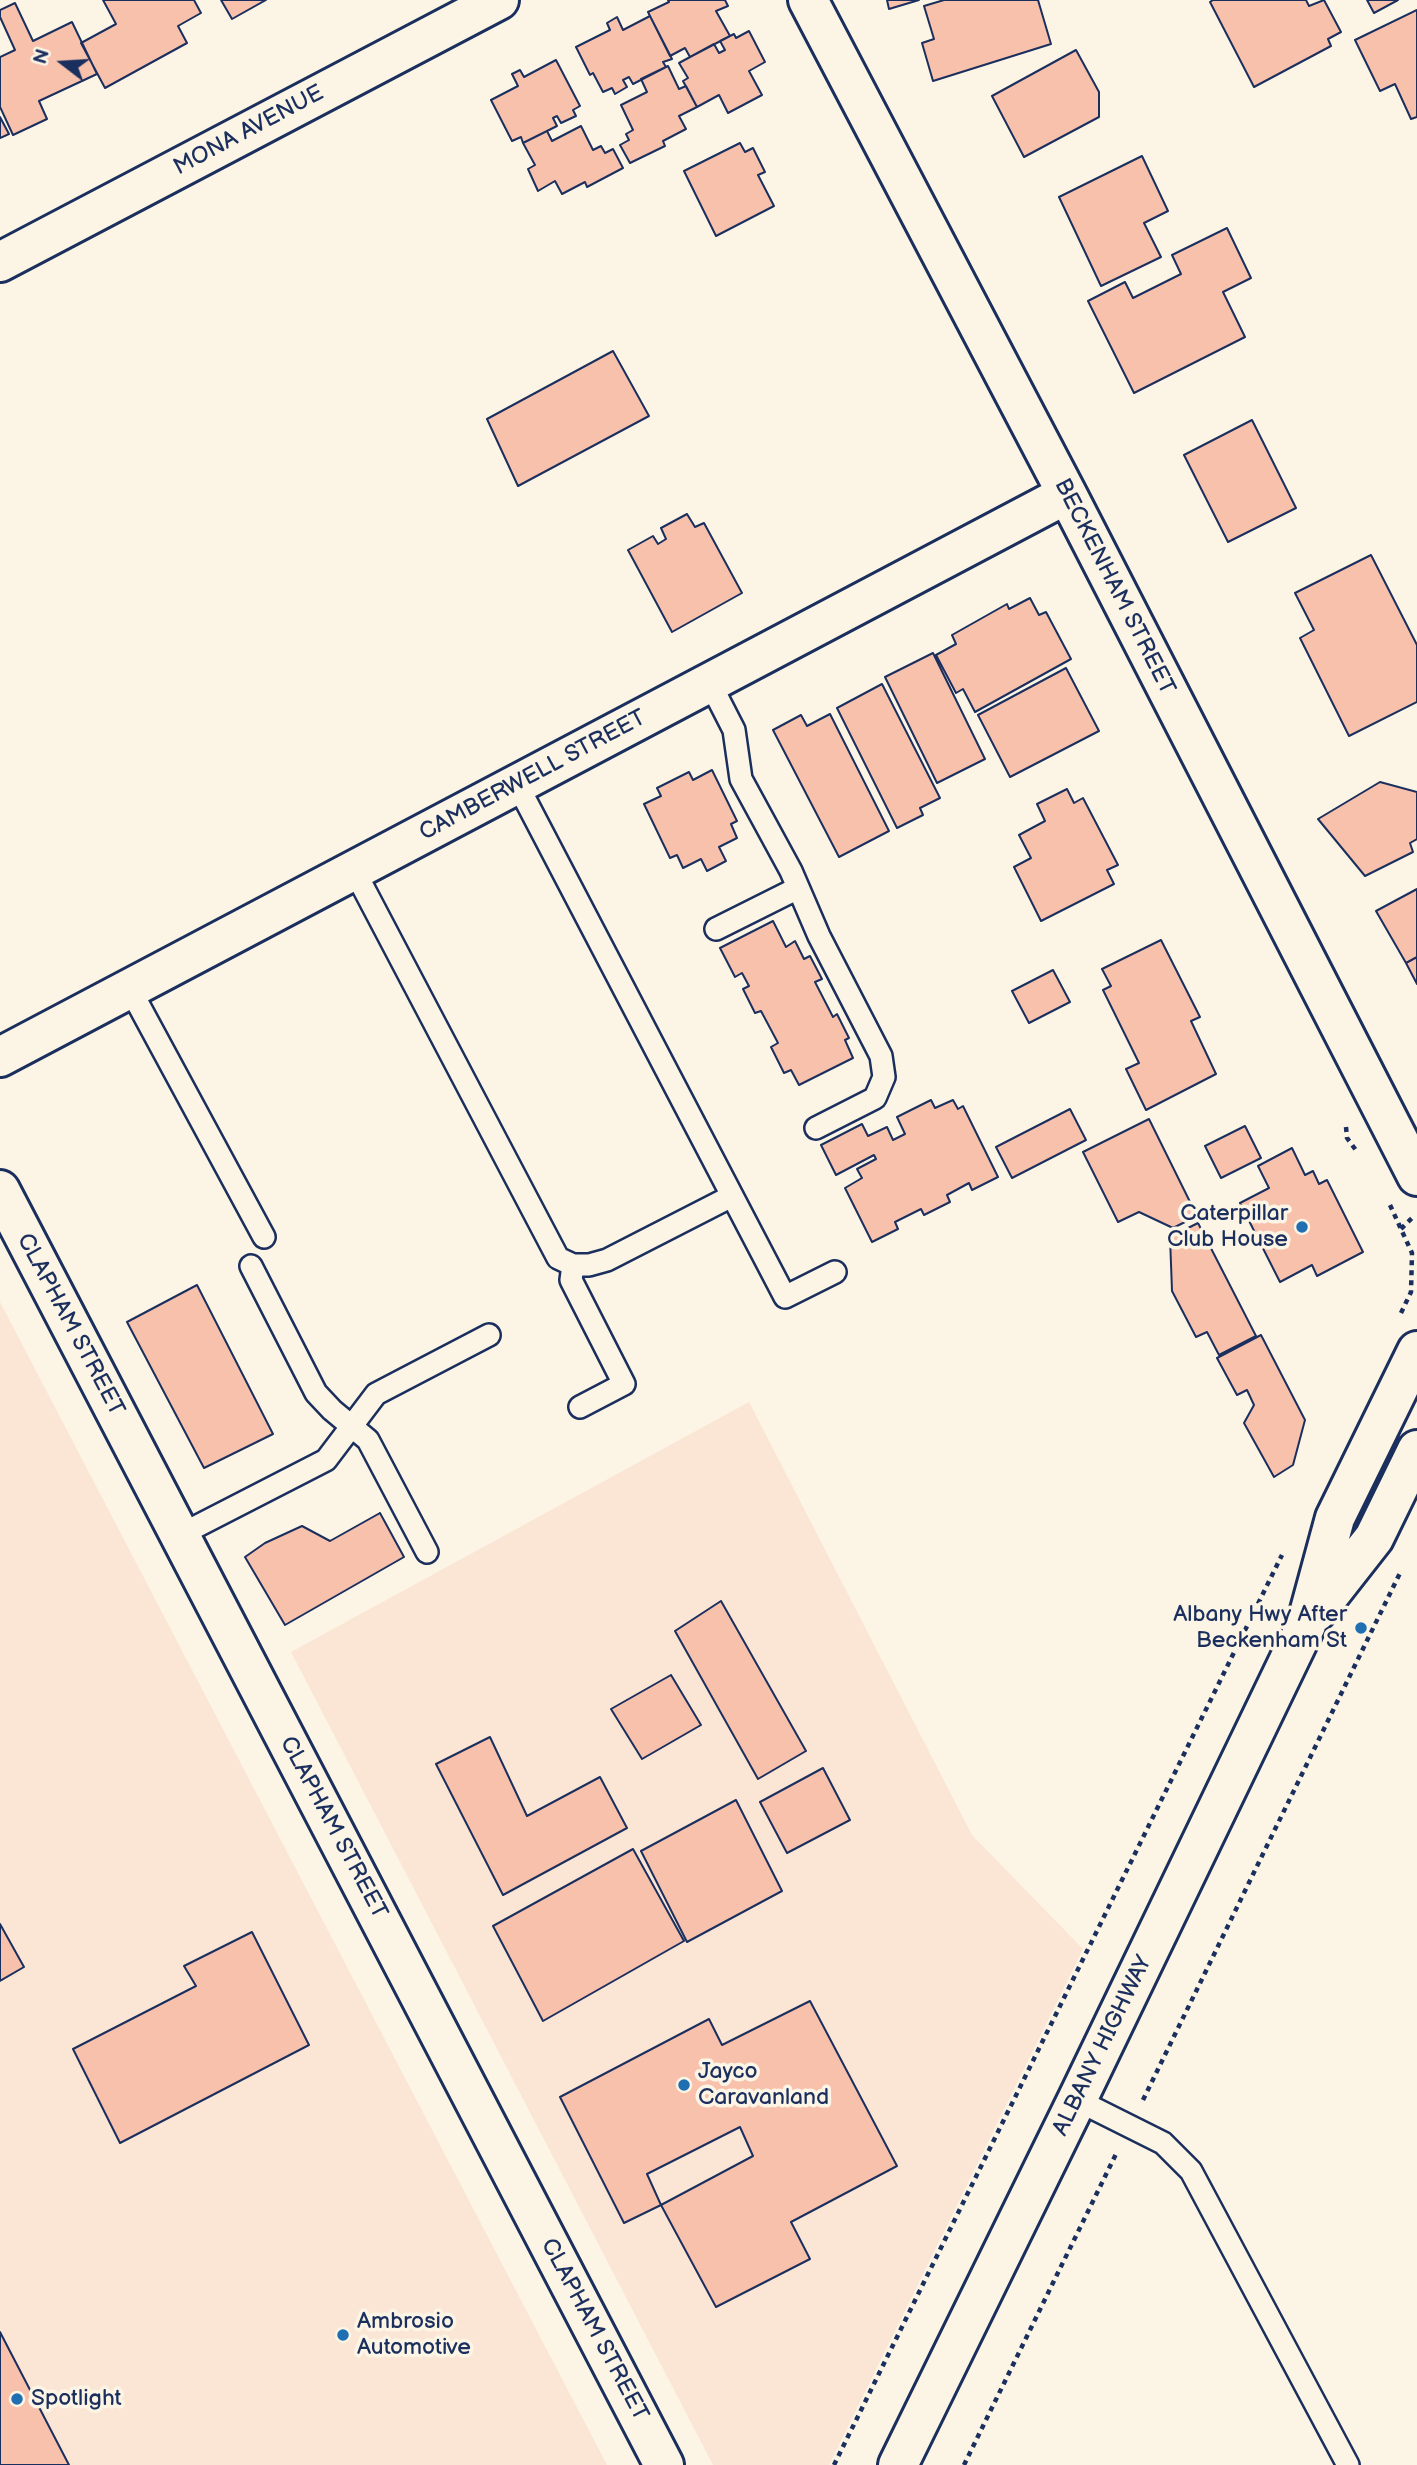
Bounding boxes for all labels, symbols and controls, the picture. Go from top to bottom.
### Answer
north arrow [28,28,98,98]
text: N [29,47,56,67]
street label: MONA AVENUE [169,80,329,182]
street label: BECKENHAM STREET [1047,474,1181,700]
street label: CAMBERWELL STREET [415,705,651,847]
place label: Caterpillar Club House [1167,1200,1288,1254]
marker: Caterpillar Club House [1294,1219,1310,1235]
street label: CLAPHAM STREET [10,1229,130,1421]
place label: Albany Hwy After Beckenham St [1173,1601,1347,1655]
marker: Albany Hwy After Beckenham St [1353,1620,1369,1636]
street label: CLAPHAM STREET [273,1732,393,1924]
street label: ALBANY HIGHWAY [1047,1952,1159,2140]
place label: Jayco Caravanland [698,2058,829,2112]
marker: Jayco Caravanland [676,2077,692,2093]
street label: CLAPHAM STREET [534,2234,654,2426]
place label: Ambrosio Automotive [357,2308,471,2362]
marker: Ambrosio Automotive [335,2327,351,2343]
place label: Spotlight [31,2385,122,2413]
marker: Spotlight [9,2391,25,2407]

